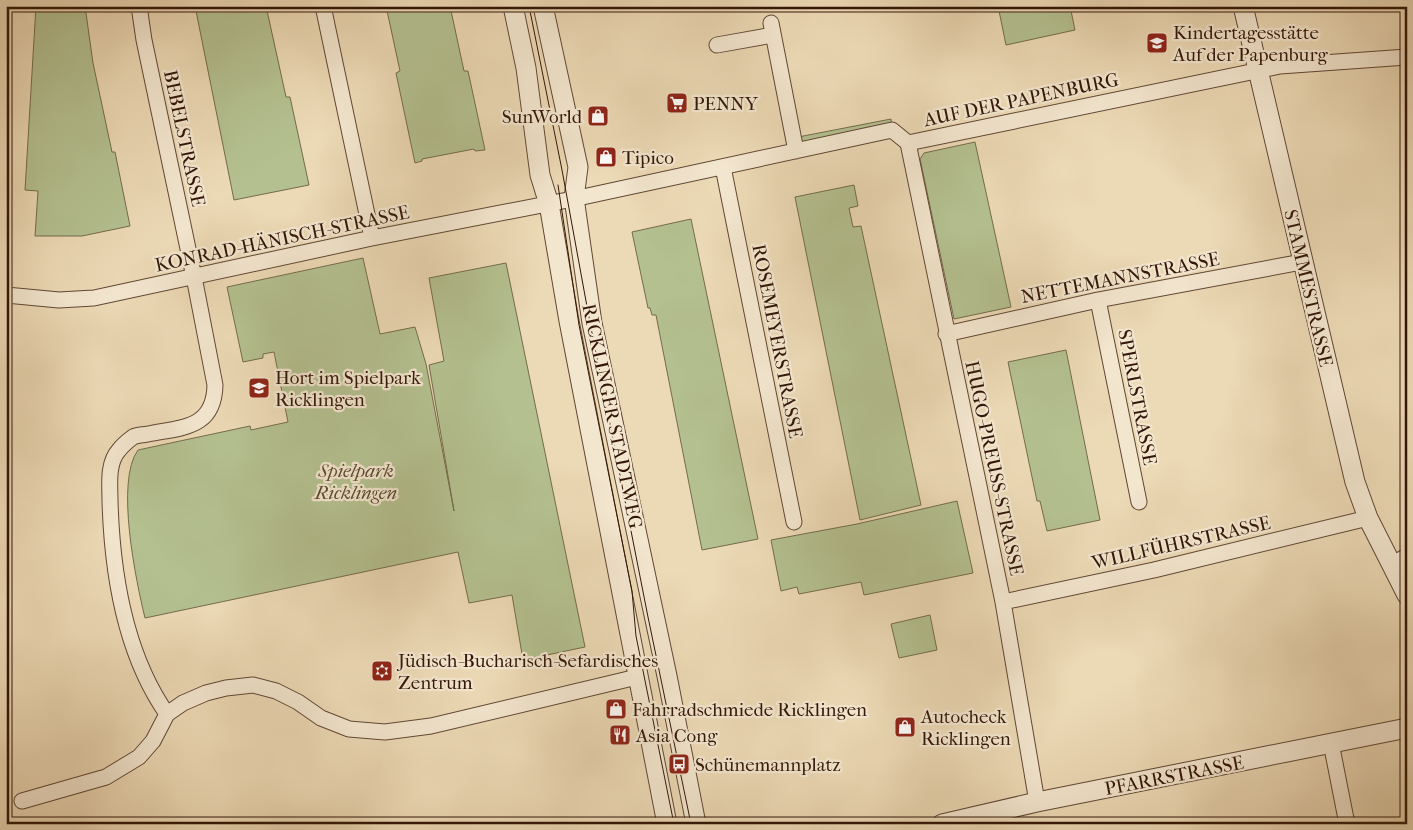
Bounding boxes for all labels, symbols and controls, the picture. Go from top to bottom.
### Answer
place label: Kindertagesstätte Auf der Papenburg [1172,22,1328,66]
school or university icon: Kindertagesstätte Auf der Papenburg [1145,31,1169,55]
street label: BEBELSTRASSE [159,68,209,209]
street label: AUF DER PAPENBURG [921,69,1121,132]
supermarket icon: PENNY [665,91,689,115]
place label: PENNY [693,93,759,115]
shop icon: SunWorld [586,104,610,128]
place label: SunWorld [502,106,583,128]
shop icon: Tipico [594,145,618,169]
place label: Tipico [622,147,674,169]
street label: KONRAD-HÄNISCH-STRASSE [153,201,412,277]
street label: STAMMESTRASSE [1279,207,1337,369]
street label: ROSEMEYERSTRASSE [747,242,807,440]
street label: NETTEMANNSTRASSE [1019,248,1222,308]
street label: RICKLINGER STADTWEG [577,302,647,531]
street label: SPERLSTRASSE [1113,327,1161,467]
street label: HUGO-PREUSS-STRASSE [960,359,1028,578]
place label: Hort im Spielpark Ricklingen [275,367,421,411]
school or university icon: Hort im Spielpark Ricklingen [247,376,271,400]
park label: Spielpark Ricklingen [313,460,397,504]
street label: WILLFÜHRSTRASSE [1089,512,1273,574]
place label: Jüdisch-Bucharisch-Sefardisches Zentrum [396,650,658,694]
synagogue icon: Jüdisch-Bucharisch-Sefardisches Zentrum [370,659,394,683]
shop icon: Fahrradschmiede Ricklingen [604,697,628,721]
place label: Fahrradschmiede Ricklingen [632,699,867,721]
place label: Autocheck Ricklingen [920,706,1011,750]
shop icon: Autocheck Ricklingen [893,715,917,739]
restaurant icon: Asia Cong [608,723,632,747]
place label: Asia Cong [635,725,718,747]
bus stop icon: Schünemannplatz [667,752,691,776]
street label: PFARRSTRASSE [1103,752,1246,800]
place label: Schünemannplatz [695,754,841,776]

